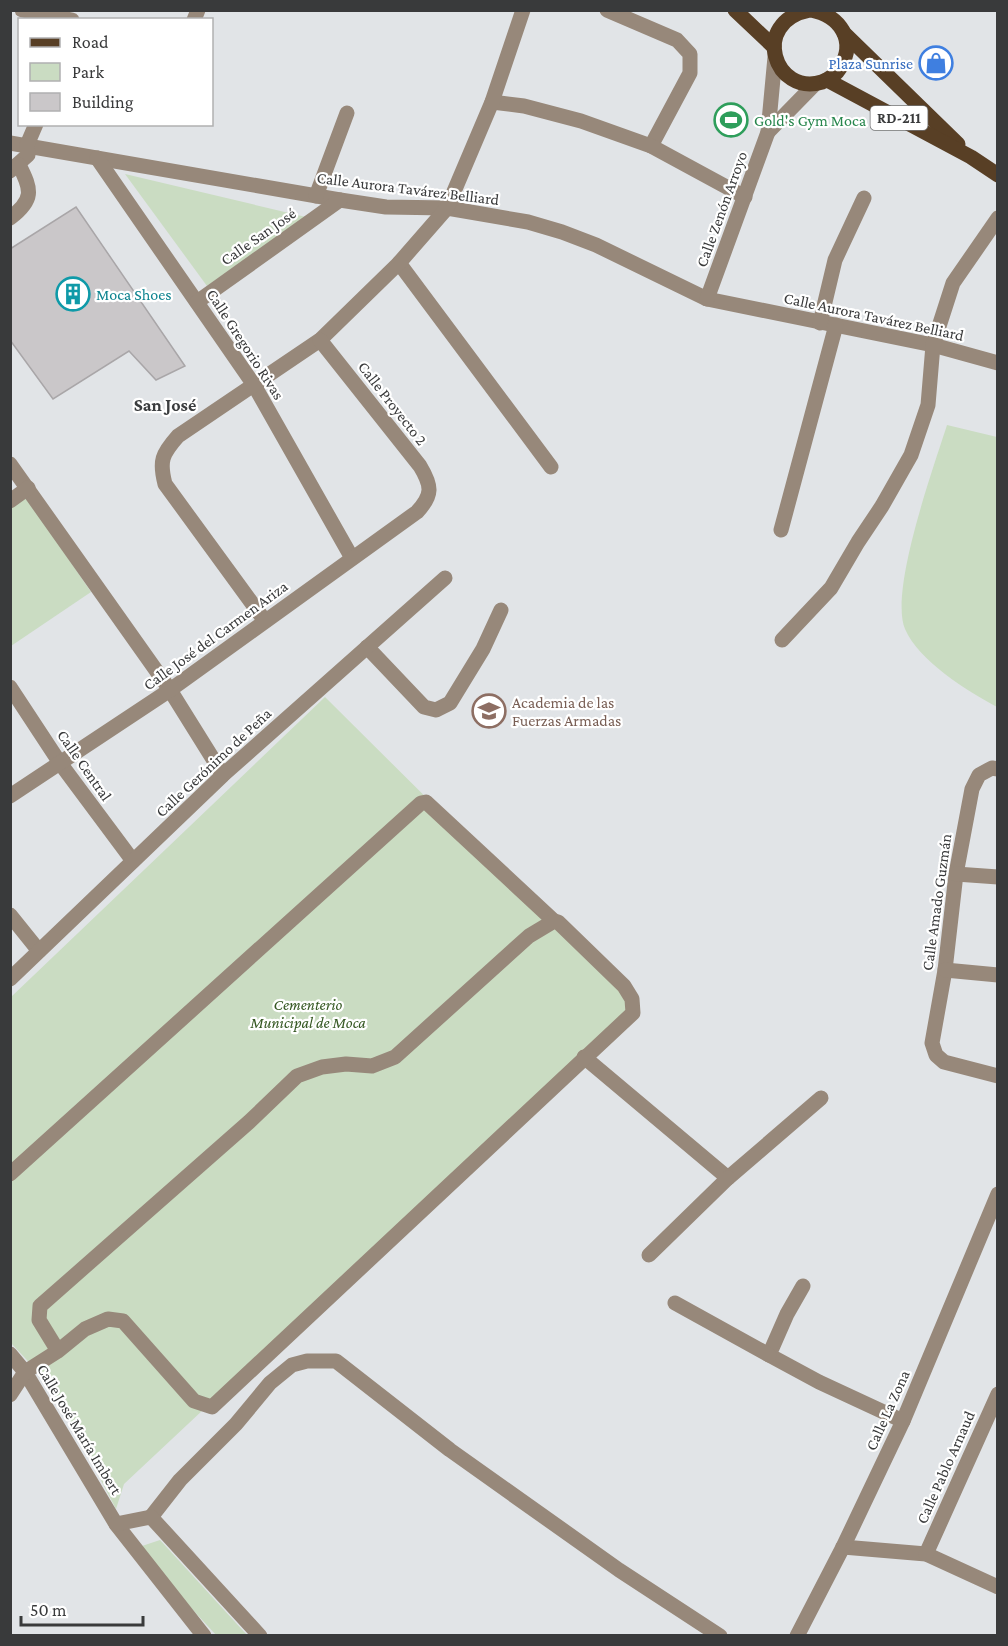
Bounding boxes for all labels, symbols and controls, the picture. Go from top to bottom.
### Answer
legend [18,18,213,126]
text: Road [72,32,109,52]
shop icon: Plaza Sunrise [918,45,954,81]
place label: Plaza Sunrise [828,55,913,72]
text: Park [72,62,104,82]
text: Building [72,92,134,112]
sports icon: Gold's Gym Moca [713,102,749,138]
road number: RD-211 [870,106,928,130]
place label: Gold's Gym Moca [754,112,867,130]
street label: Calle Zenón Arroyo [693,149,751,270]
street label: Calle Aurora Tavárez Belliard [316,169,501,208]
street label: Calle San José [218,204,300,269]
building icon: Moca Shoes [55,276,91,312]
place label: Moca Shoes [96,286,172,303]
street label: Calle Gregorio Rivas [203,286,288,403]
street label: Calle Aurora Tavárez Belliard [782,289,966,344]
street label: Calle Proyecto 2 [354,358,431,449]
district label: San José [134,395,196,415]
street label: Calle José del Carmen Ariza [140,577,292,694]
school or university icon: Academia de las Fuerzas Armadas [471,693,507,729]
place label: Academia de las Fuerzas Armadas [512,694,621,729]
street label: Calle Gerónimo de Peña [152,704,275,820]
street label: Calle Central [54,727,115,804]
street label: Calle Amado Guzmán [918,832,955,972]
park label: Cementerio Municipal de Moca [249,996,366,1032]
street label: Calle José María Imbert [33,1361,126,1499]
street label: Calle La Zona [862,1367,913,1453]
street label: Calle Pablo Arnaud [913,1408,978,1526]
scale bar [21,1589,142,1627]
text: 50 m [30,1600,67,1620]

